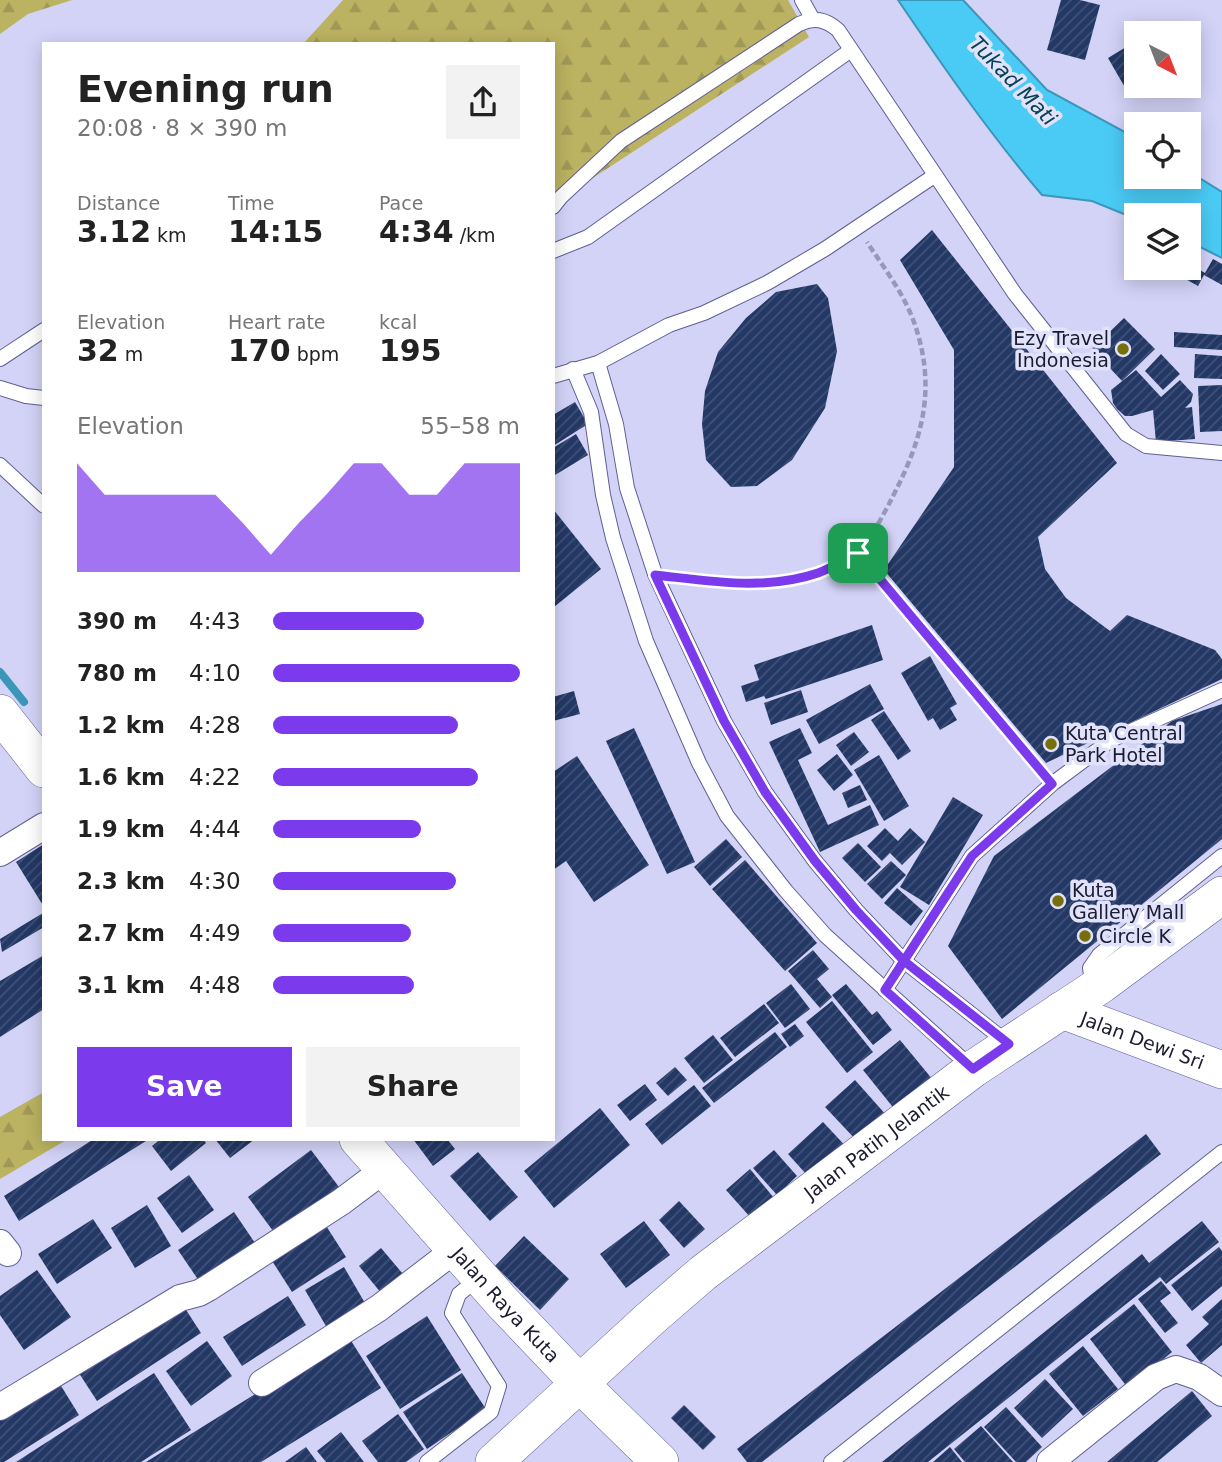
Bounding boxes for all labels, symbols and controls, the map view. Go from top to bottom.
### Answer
north arrow [1124,21,1200,98]
map controls [1124,21,1201,280]
water label: Tukad Mati [965,32,1061,130]
button: share [446,65,520,139]
text: Evening run [77,67,334,111]
button: locate [1124,112,1201,189]
text: 20:08 · 8 × 390 m [77,115,287,141]
text: Distance [77,192,160,214]
text: Time [228,192,275,214]
text: Pace [379,192,423,214]
button: layers [1124,203,1201,280]
text: 3.12 [77,214,151,249]
text: 14:15 [228,214,324,249]
text: 4:34 [379,214,454,249]
text: km [151,224,187,246]
text: /km [454,224,496,246]
text: Elevation [77,311,165,333]
text: Heart rate [228,311,326,333]
text: kcal [379,311,417,333]
place label: Ezy Travel Indonesia [1013,327,1109,371]
text: 32 [77,333,119,368]
text: 170 [228,333,291,368]
text: 195 [379,333,442,368]
marker: Ezy Travel Indonesia [1115,341,1131,357]
text: m [119,343,143,365]
text: bpm [291,343,339,365]
text: Elevation [77,413,184,439]
text: 55–58 m [420,413,520,439]
pin [828,523,888,583]
icon: arrive [839,534,877,572]
text: 390 m [77,608,157,634]
text: 4:43 [189,608,241,634]
text: 780 m [77,660,157,686]
text: 4:10 [189,660,241,686]
text: 1.2 km [77,712,165,738]
text: 4:28 [189,712,241,738]
place label: Kuta Central Park Hotel [1065,722,1183,766]
marker: Kuta Central Park Hotel [1043,736,1059,752]
text: 1.6 km [77,764,165,790]
text: 4:22 [189,764,241,790]
text: 1.9 km [77,816,165,842]
text: 4:44 [189,816,241,842]
text: 2.3 km [77,868,165,894]
text: 4:30 [189,868,241,894]
place label: Kuta Gallery Mall [1072,879,1184,923]
marker: Kuta Gallery Mall [1050,893,1066,909]
text: 2.7 km [77,920,165,946]
text: 4:49 [189,920,241,946]
place label: Circle K [1099,925,1171,947]
marker: Circle K [1077,928,1093,944]
text: 3.1 km [77,972,165,998]
text: 4:48 [189,972,241,998]
street label: Jalan Dewi Sri [1077,1007,1208,1073]
button: Save [77,1047,292,1127]
button: Share [306,1047,520,1127]
street label: Jalan Patih Jelantik [799,1080,953,1204]
street label: Jalan Raya Kuta [447,1242,564,1367]

